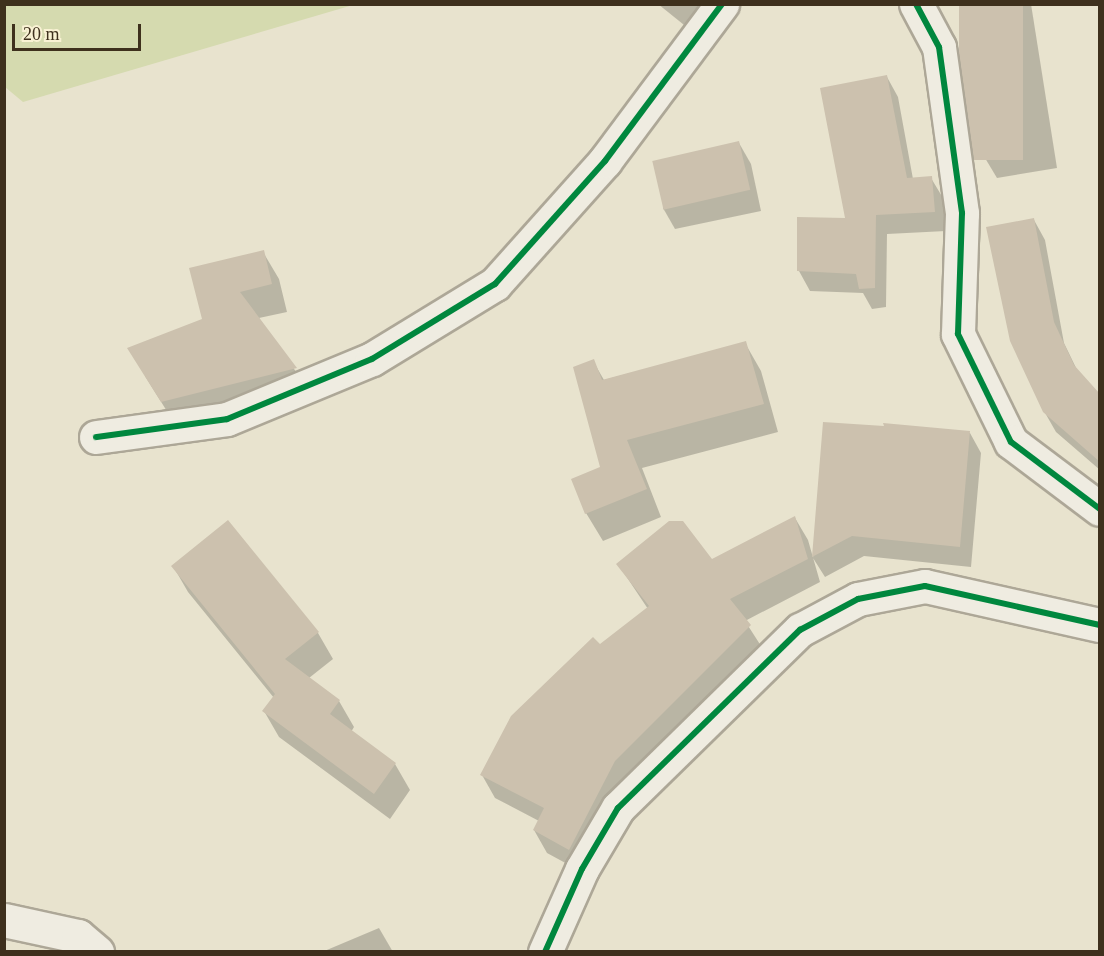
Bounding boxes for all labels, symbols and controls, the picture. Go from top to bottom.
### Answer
scale bar [15,12,144,50]
text: 20 m [23,24,60,44]

